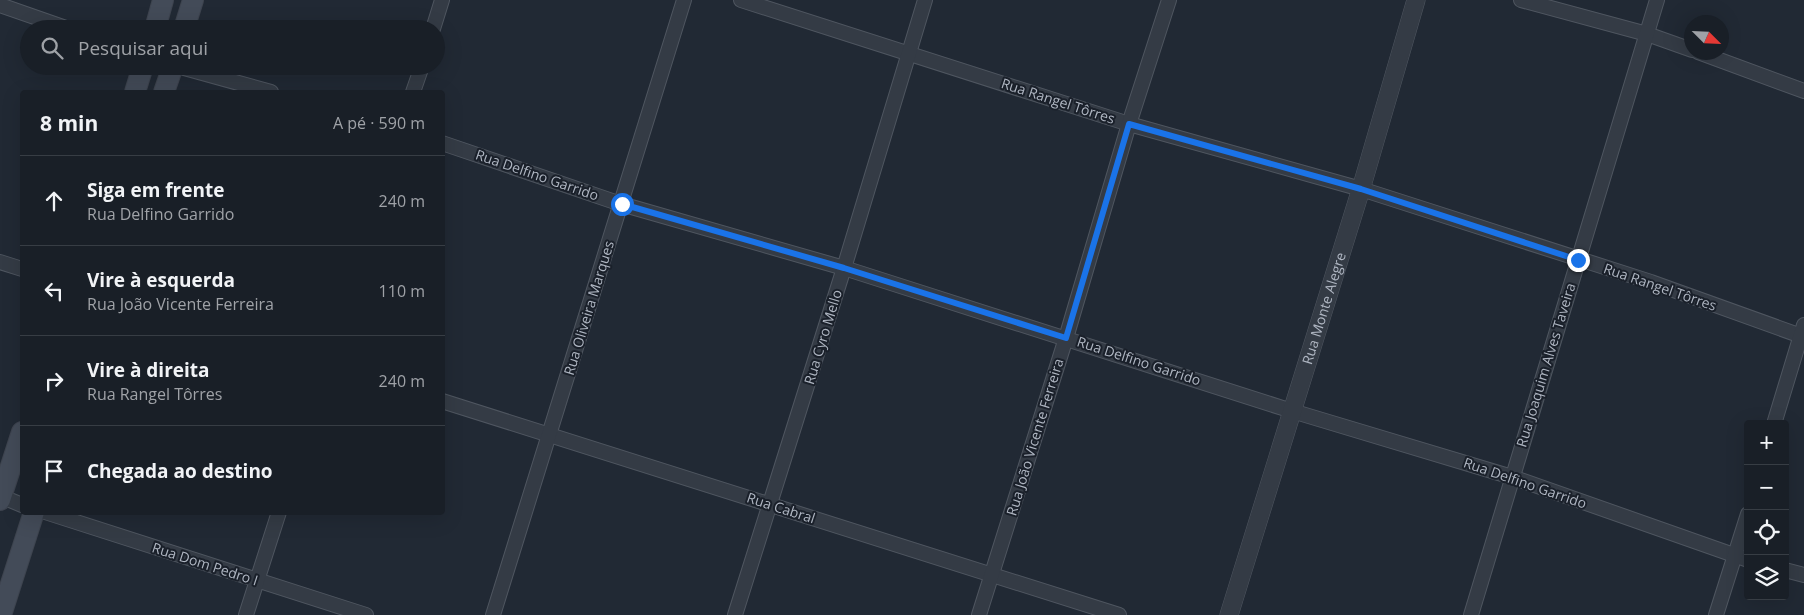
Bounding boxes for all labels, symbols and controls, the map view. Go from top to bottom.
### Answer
north arrow [1684,15,1729,60]
search box [20,20,445,75]
icon: search [38,34,66,62]
text: Pesquisar aqui [78,35,208,61]
street label: Rua Rangel Tôrres [999,73,1118,128]
text: 8 min [40,109,98,137]
text: A pé · 590 m [333,112,425,134]
street label: Rua Delfino Garrido [473,145,601,205]
text: Siga em frente [87,177,224,203]
icon: ahead [40,187,68,215]
text: 240 m [379,190,425,212]
route start [611,193,634,216]
text: Rua Delfino Garrido [87,203,234,225]
street label: Rua Oliveira Marques [559,238,618,378]
route end [1567,249,1590,272]
street label: Rua Monte Alegre [1297,250,1350,367]
street label: Rua Rangel Tôrres [1601,258,1720,315]
text: Vire à esquerda [87,267,235,293]
icon: left [40,277,68,305]
text: 110 m [379,280,425,302]
street label: Rua Joaquim Alves Taveira [1511,280,1580,449]
street label: Rua Cyro Mello [799,287,846,387]
text: Rua João Vicente Ferreira [87,293,274,315]
street label: Rua Delfino Garrido [1075,332,1203,389]
street label: Rua João Vicente Ferreira [1002,356,1068,518]
text: Vire à direita [87,357,210,383]
icon: right [40,367,68,395]
text: 240 m [379,370,425,392]
text: Rua Rangel Tôrres [87,383,222,405]
map controls [1744,420,1789,600]
button: + [1744,420,1789,465]
street label: Rua Delfino Garrido [1461,453,1589,513]
icon: arrive [40,457,68,485]
text: Chegada ao destino [87,458,273,484]
button: − [1744,465,1789,510]
street label: Rua Cabral [745,488,818,528]
button: locate [1744,510,1789,555]
street label: Rua Dom Pedro I [150,537,261,590]
button: layers [1744,555,1789,600]

